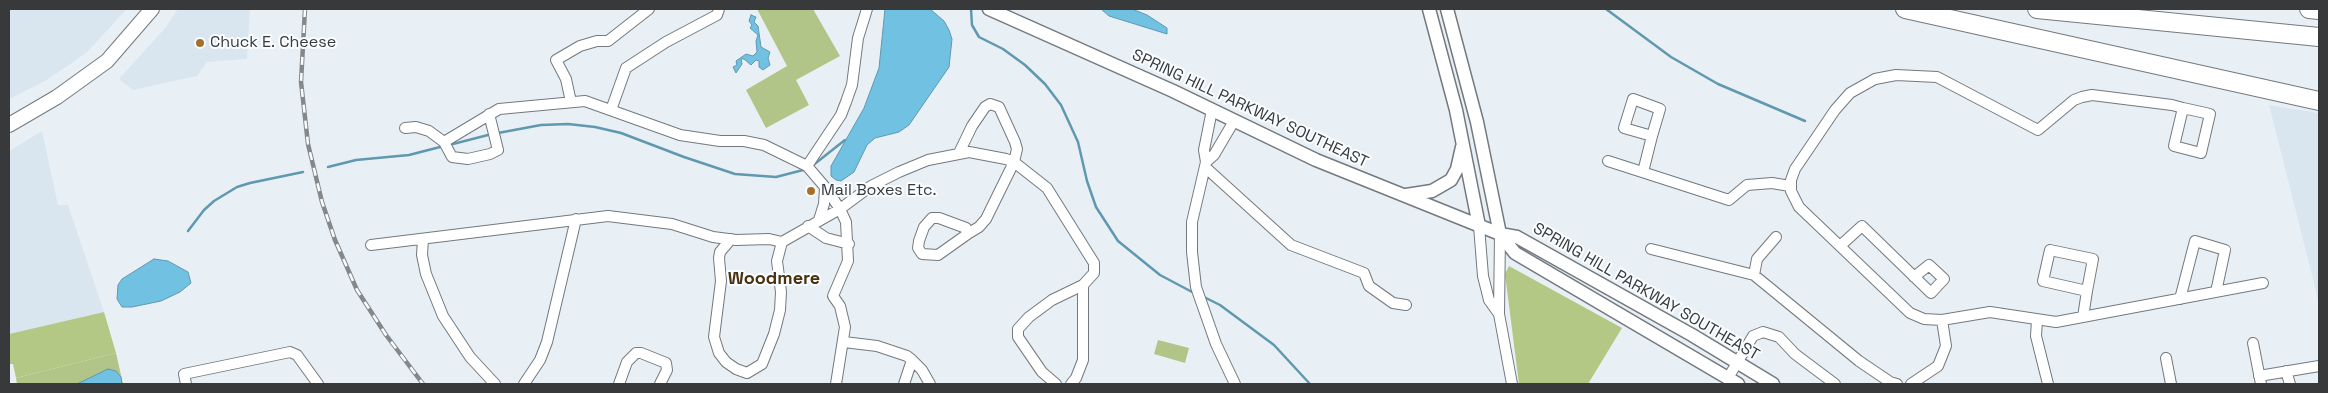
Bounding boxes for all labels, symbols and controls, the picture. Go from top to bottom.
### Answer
place label: Chuck E. Cheese [210,33,336,53]
marker: Chuck E. Cheese [194,37,206,49]
street label: SPRING HILL PARKWAY SOUTHEAST [1129,46,1371,172]
place label: Mail Boxes Etc. [821,181,936,201]
marker: Mail Boxes Etc. [805,185,817,197]
street label: SPRING HILL PARKWAY SOUTHEAST [1529,219,1763,365]
district label: Woodmere [728,268,820,290]

